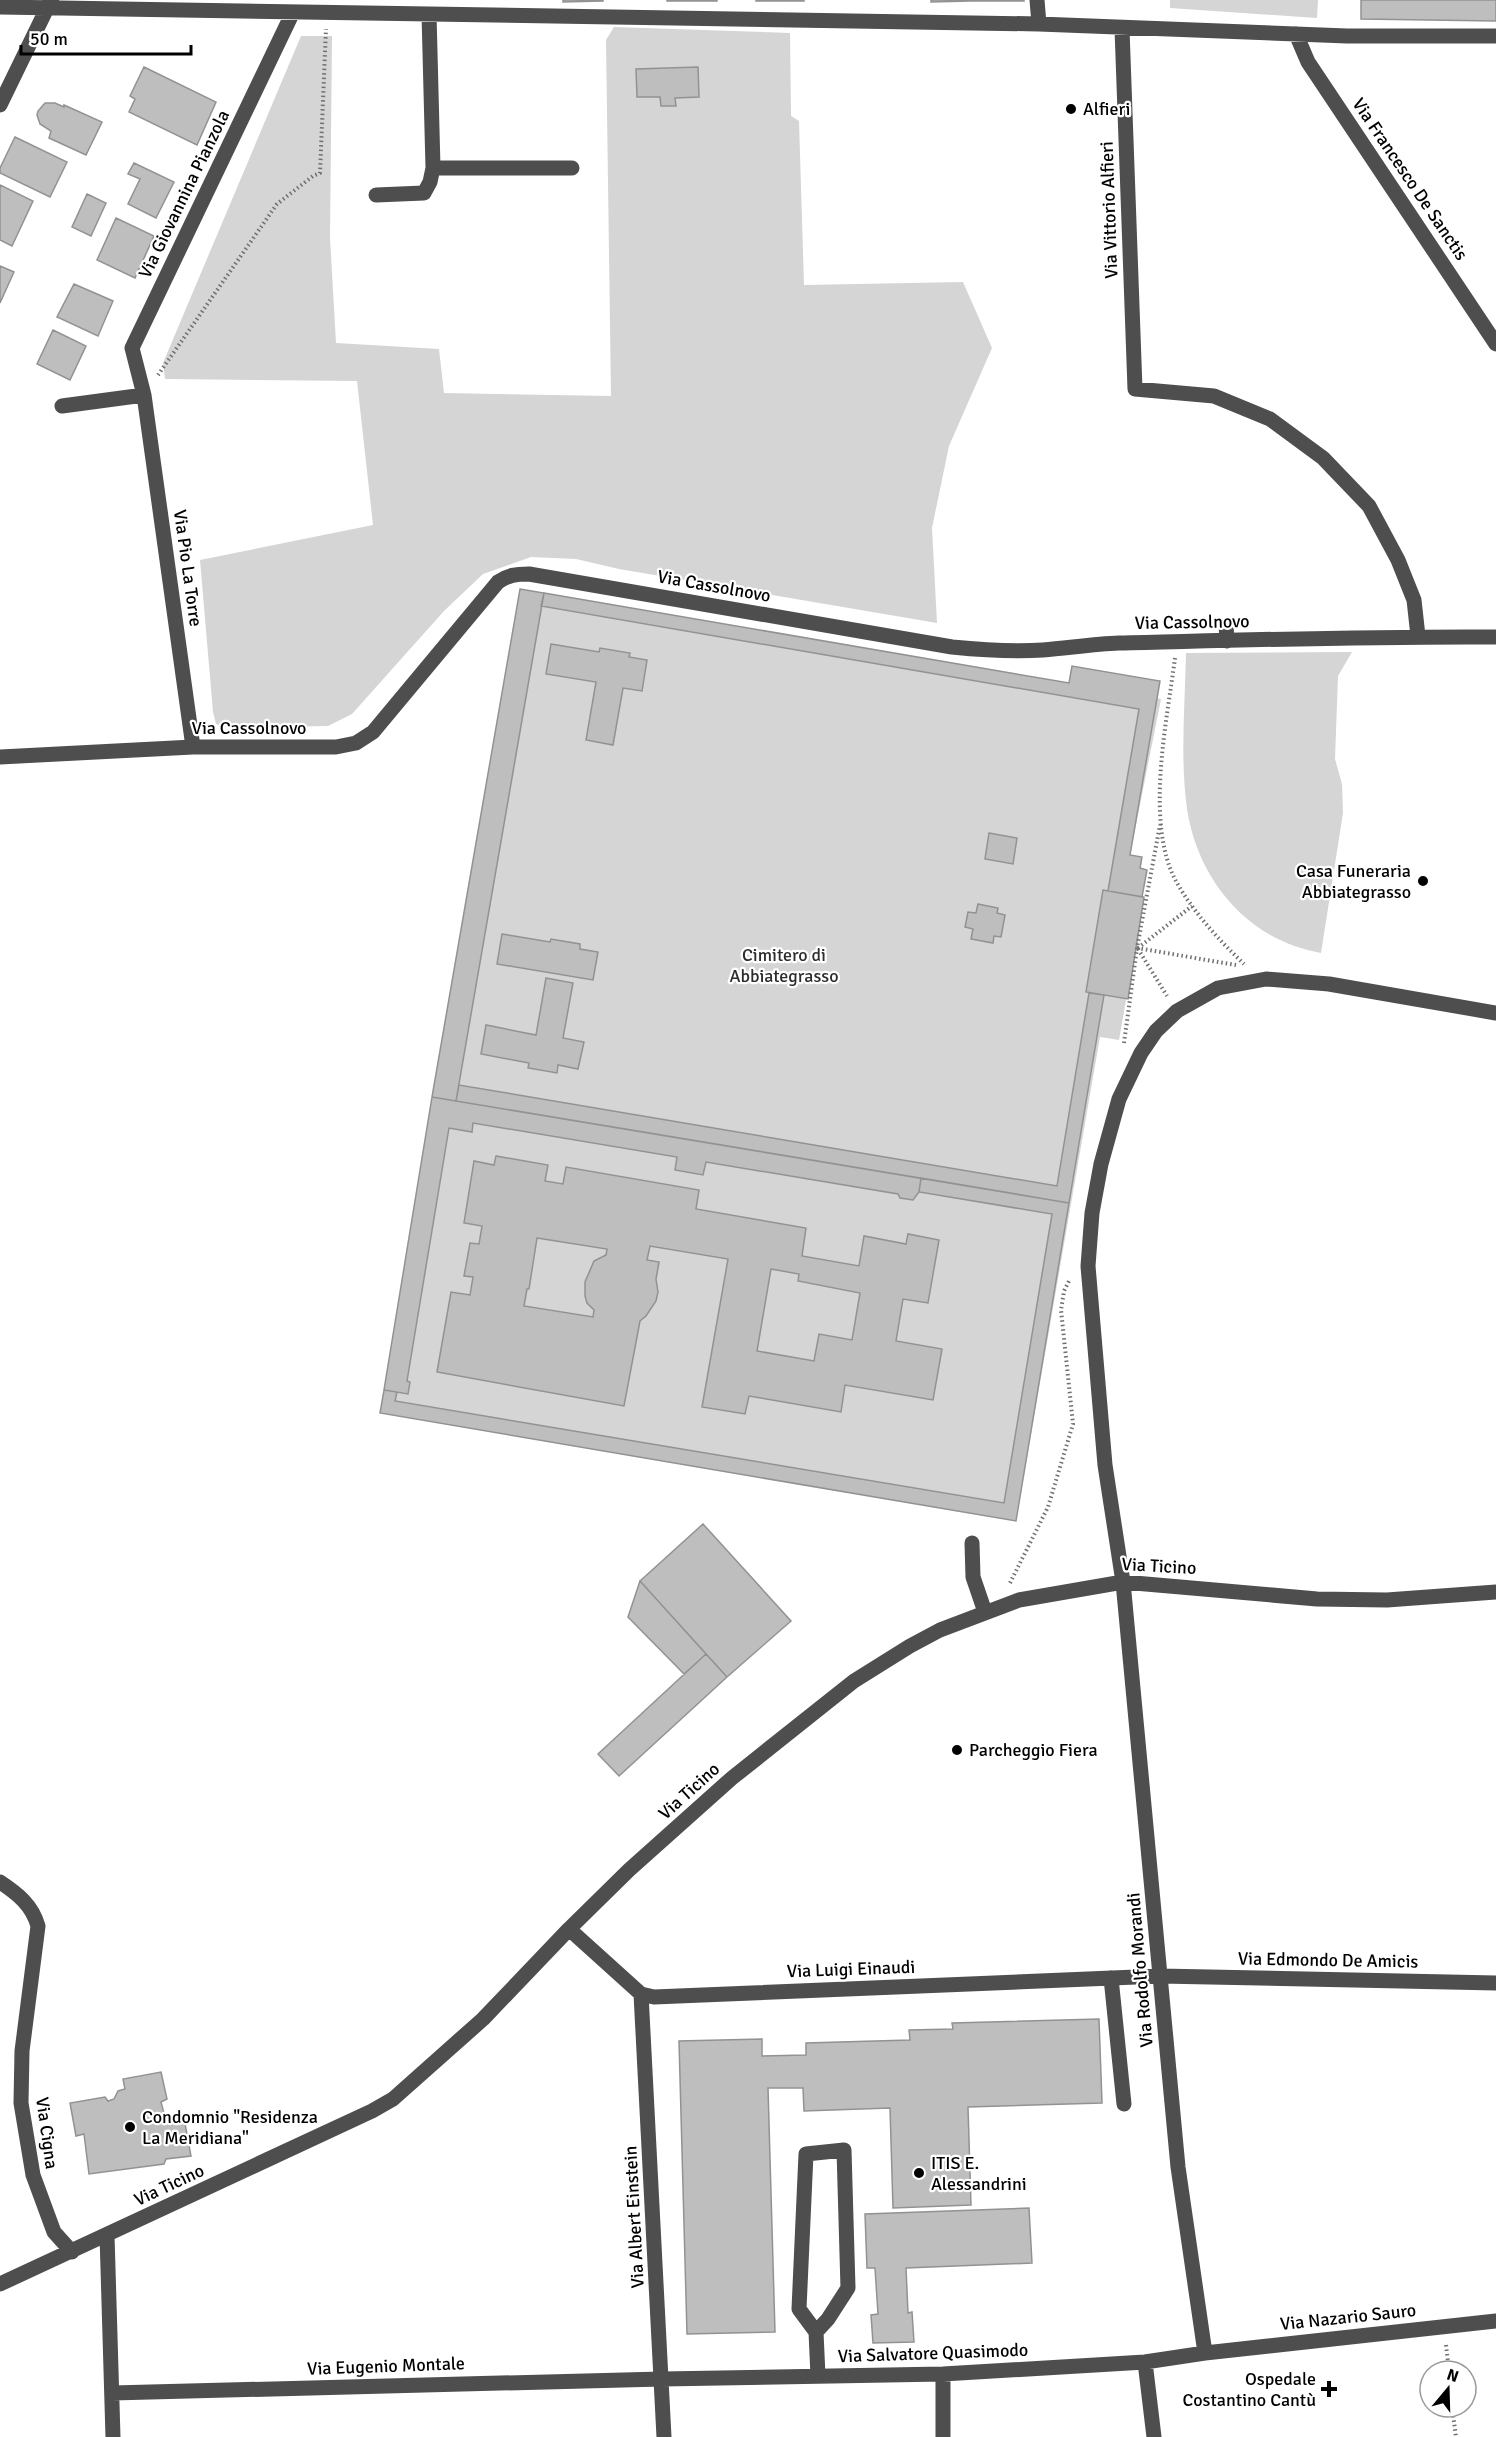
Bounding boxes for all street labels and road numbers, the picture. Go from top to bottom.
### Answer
street label: Via Francesco De Sanctis [1347,94,1473,264]
street label: Via Giovannina Pianzola [134,106,234,282]
street label: Via Vittorio Alfieri [1096,141,1122,279]
street label: Via Pio La Torre [169,508,207,628]
street label: Via Cassolnovo [656,565,772,607]
street label: Via Cassolnovo [1134,610,1250,634]
street label: Via Cassolnovo [192,717,306,739]
street label: Via Ticino [1121,1553,1197,1579]
street label: Via Ticino [654,1758,724,1824]
street label: Via Rodolfo Morandi [1122,1892,1158,2048]
street label: Via Edmondo De Amicis [1238,1947,1419,1973]
street label: Via Luigi Einaudi [786,1956,916,1982]
street label: Via Cigna [31,2096,63,2170]
street label: Via Albert Einstein [619,2145,649,2289]
street label: Via Ticino [130,2159,208,2211]
street label: Via Nazario Sauro [1279,2299,1417,2335]
street label: Via Salvatore Quasimodo [837,2339,1029,2367]
street label: Via Eugenio Montale [307,2352,465,2380]

